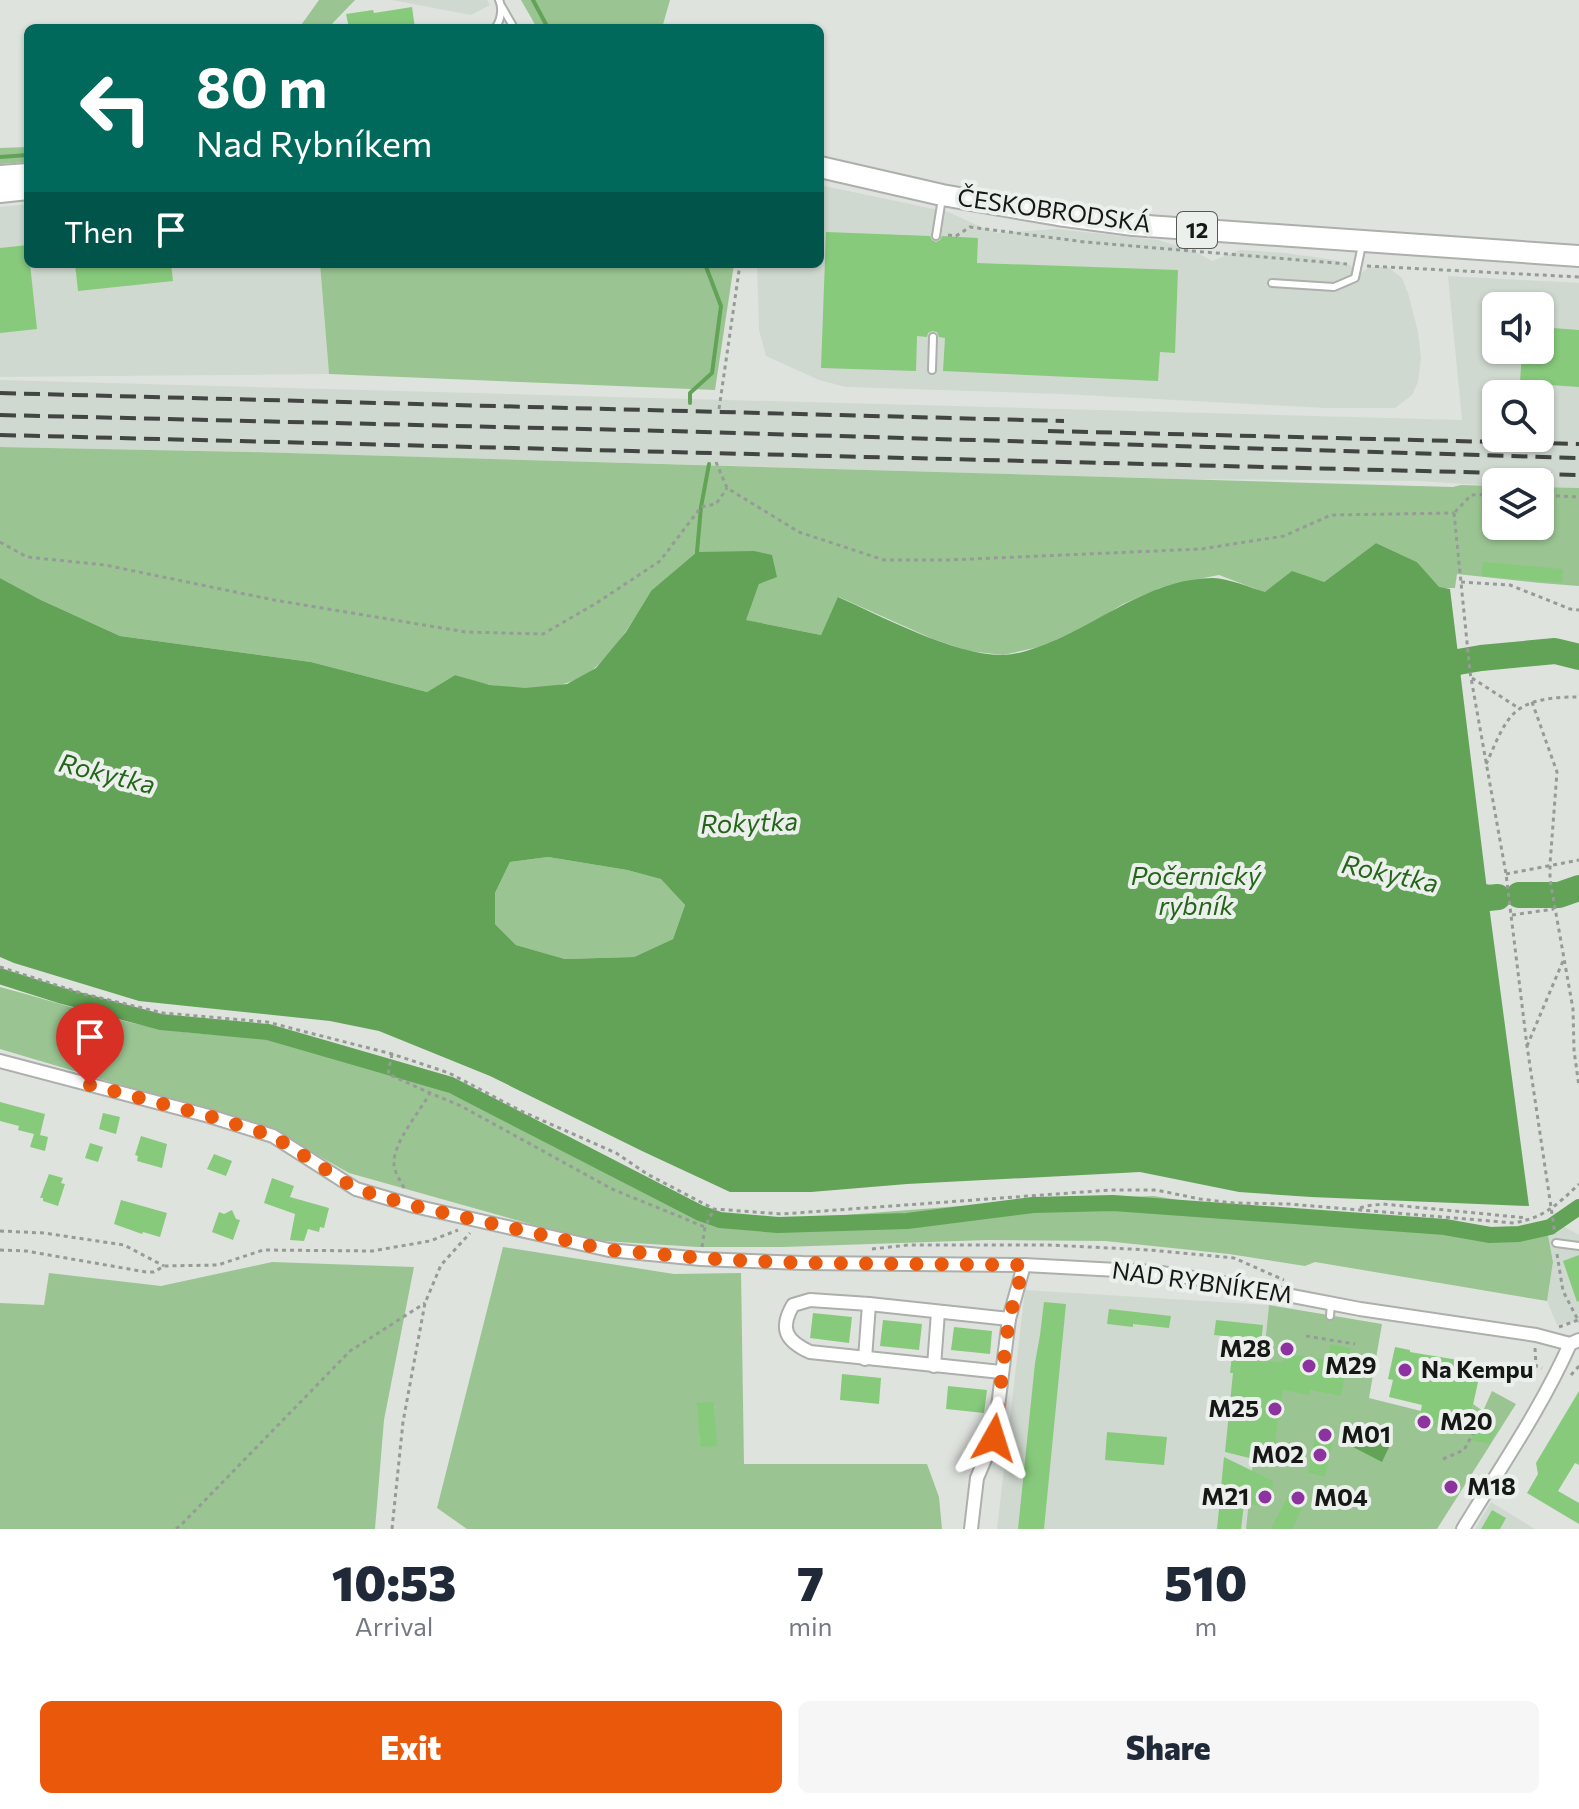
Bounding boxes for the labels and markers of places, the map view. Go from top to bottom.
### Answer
pin [56,1003,124,1085]
place label: M28 [1220,1333,1271,1362]
marker: M28 [1278,1340,1296,1358]
place label: M29 [1325,1350,1376,1379]
place label: Na Kempu [1421,1354,1533,1383]
marker: M29 [1300,1357,1318,1375]
marker: Na Kempu [1396,1361,1414,1379]
place label: M25 [1208,1393,1259,1422]
marker: M25 [1266,1400,1284,1418]
place label: M20 [1440,1406,1493,1435]
marker: M20 [1415,1413,1433,1431]
place label: M01 [1341,1419,1391,1448]
marker: M01 [1316,1426,1334,1444]
place label: M02 [1251,1439,1304,1468]
marker: M02 [1311,1446,1329,1464]
place label: M18 [1467,1471,1516,1500]
marker: M18 [1442,1478,1460,1496]
place label: M21 [1201,1481,1249,1510]
place label: M04 [1314,1482,1368,1511]
marker: M21 [1256,1488,1274,1506]
marker: M04 [1289,1489,1307,1507]

